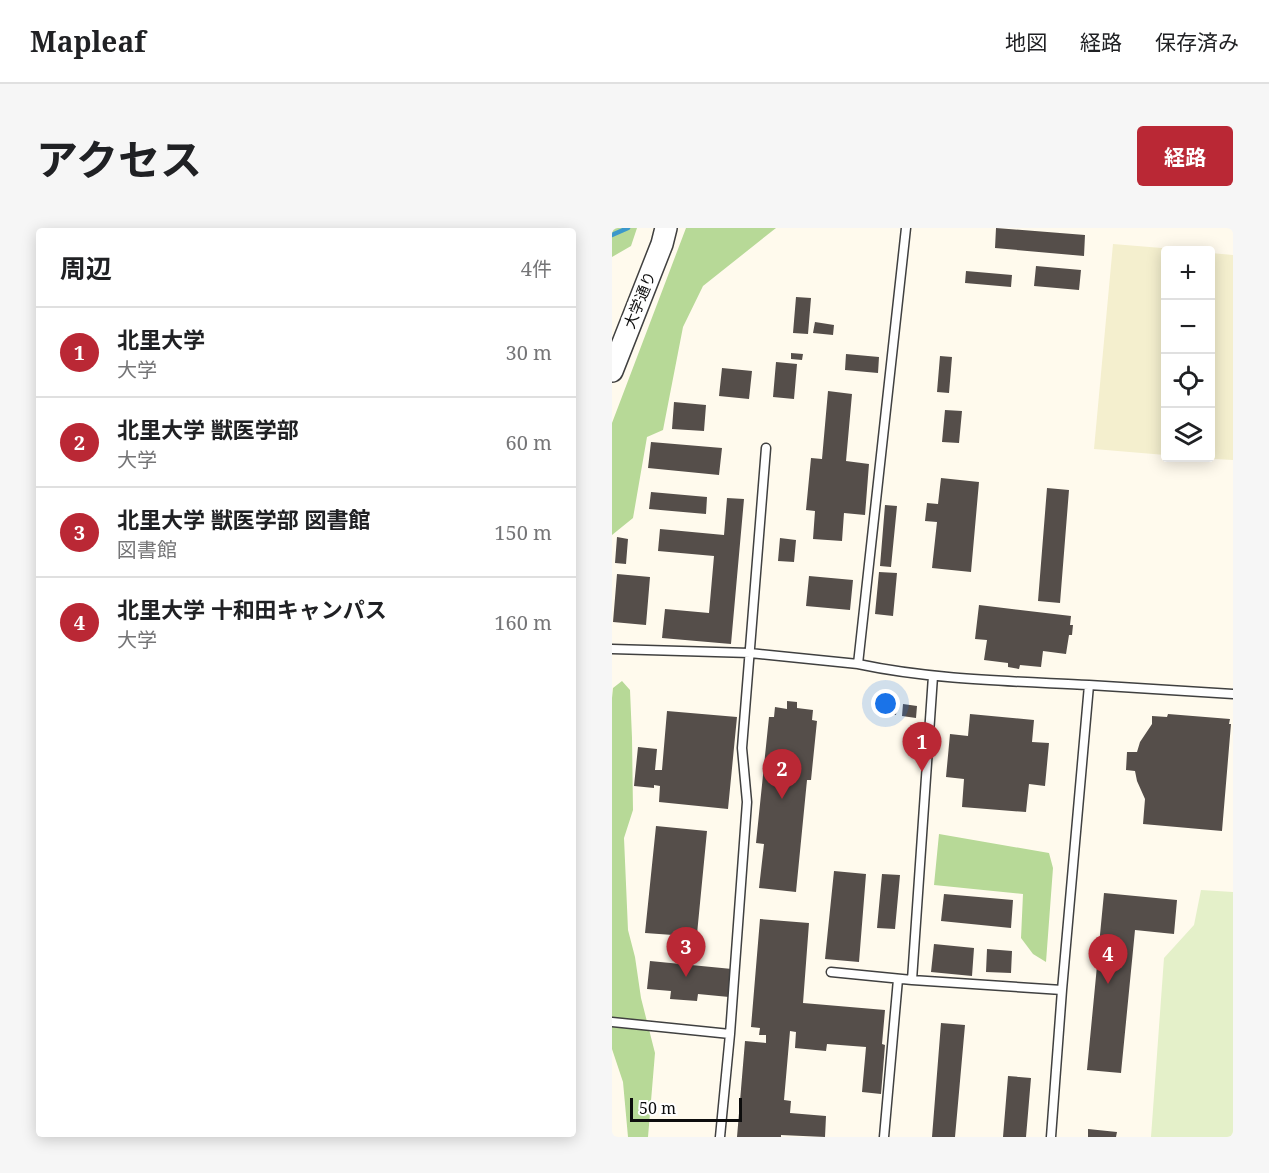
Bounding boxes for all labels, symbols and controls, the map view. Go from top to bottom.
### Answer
text: Mapleaf [30,22,146,60]
text: 地図 [1005,28,1047,56]
text: 経路 [1080,28,1122,56]
text: 保存済み [1155,28,1239,56]
button: 経路 [1137,126,1233,186]
text: アクセス [36,130,202,187]
map controls [1161,246,1215,462]
button: + [1161,246,1215,300]
text: 周辺 [60,250,112,286]
text: 4件 [521,255,552,282]
street label: 大学通り [619,268,660,331]
button: − [1161,300,1215,354]
text: 北里大学 [117,324,205,354]
text: 1 [74,339,85,366]
text: 30 m [506,339,552,366]
button: locate [1161,354,1215,408]
text: 大学 [117,356,157,383]
button: layers [1161,408,1215,462]
text: 北里大学 獣医学部 [117,414,299,444]
text: 2 [74,429,85,456]
text: 60 m [506,429,552,456]
text: 大学 [117,446,157,473]
text: 北里大学 獣医学部 図書館 [117,504,370,534]
text: 3 [74,519,85,546]
text: 150 m [494,519,552,546]
text: 図書館 [117,536,177,563]
text: 北里大学 十和田キャンパス [117,594,387,624]
text: 4 [74,609,85,636]
text: 160 m [494,609,552,636]
text: 大学 [117,626,157,653]
your location [871,689,900,718]
pin: 1 [902,722,942,772]
pin: 2 [762,750,802,799]
pin: 3 [666,928,706,977]
pin: 4 [1088,934,1128,984]
scale bar [630,1095,742,1122]
text: 50 m [639,1097,676,1119]

